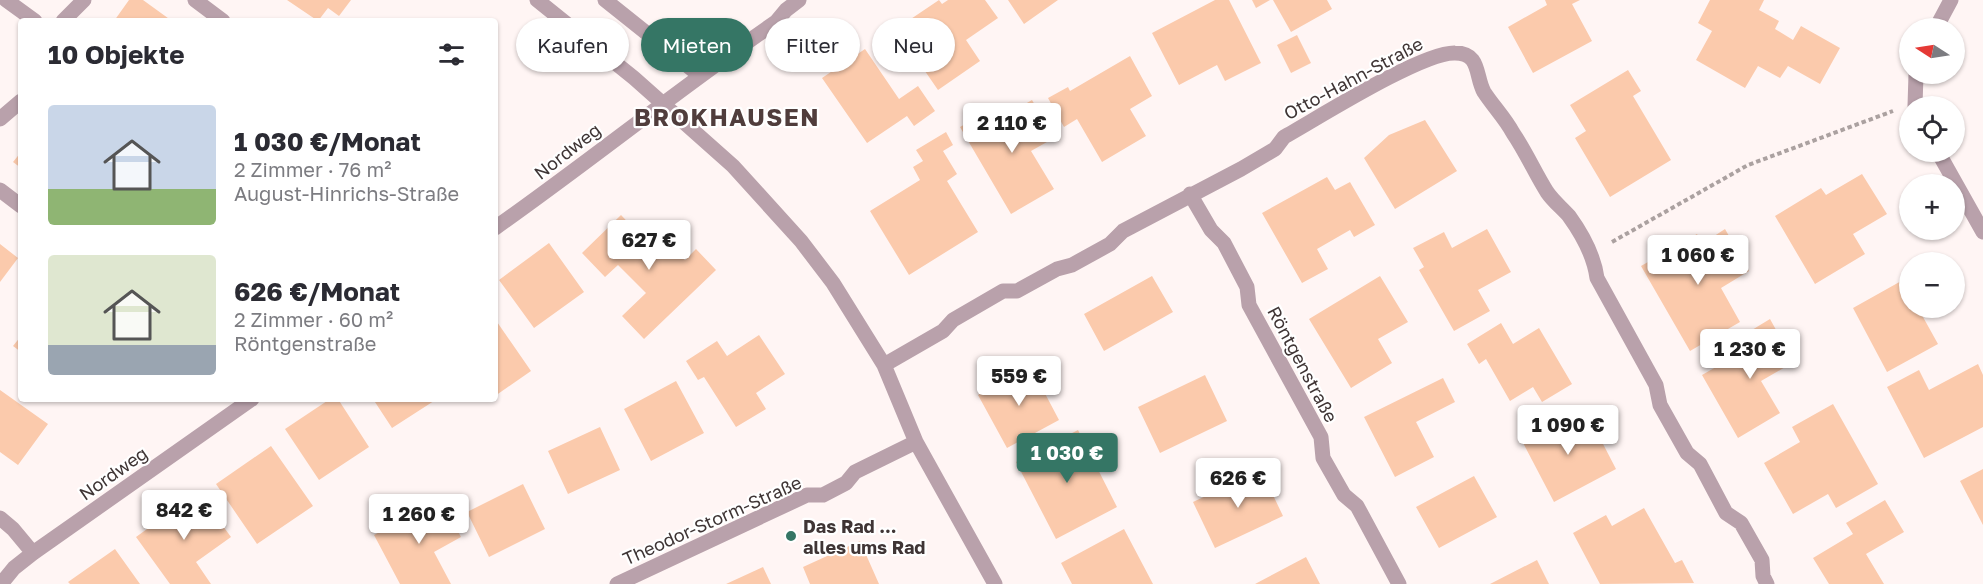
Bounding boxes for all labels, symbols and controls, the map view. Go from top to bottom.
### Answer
chip: Kaufen [516,18,629,72]
chip: Mieten [641,18,753,72]
chip: Filter [765,18,860,72]
chip: Neu [872,18,955,72]
north arrow [1899,18,1965,84]
map controls [1899,18,1965,318]
street label: Otto-Hahn-Straße [1280,32,1426,124]
icon: filters [435,38,468,71]
text: 10 Objekte [48,39,184,70]
button: locate [1899,96,1965,162]
district label: BROKHAUSEN [634,102,820,131]
pin: 2 110 € [957,103,1067,154]
text: 2 110 € [977,110,1047,134]
street label: Nordweg [529,118,605,184]
text: 1 030 €/Monat [234,126,421,157]
icon: home [96,129,168,201]
text: 2 Zimmer · 76 m² [234,157,391,181]
button: + [1899,174,1965,240]
text: August-Hinrichs-Straße [234,181,459,205]
pin: 627 € [607,220,691,271]
text: 627 € [622,227,676,251]
pin: 1 060 € [1643,235,1753,286]
text: 1 060 € [1661,242,1735,266]
button: − [1899,252,1965,318]
text: 626 €/Monat [234,276,400,307]
icon: home [96,279,168,351]
street label: Röntgenstraße [1263,302,1343,426]
text: 2 Zimmer · 60 m² [234,307,393,331]
pin: 1 230 € [1695,329,1805,380]
text: Röntgenstraße [234,331,376,355]
text: 1 230 € [1714,336,1786,360]
pin: 559 € [977,356,1061,407]
text: 559 € [991,363,1047,387]
pin: 1 090 € [1513,405,1623,456]
text: 1 090 € [1531,412,1605,436]
pin: 1 030 € [1012,433,1122,484]
text: 1 030 € [1031,440,1103,464]
street label: Nordweg [75,442,151,504]
pin: 626 € [1196,458,1280,509]
text: 626 € [1210,465,1266,489]
street label: Theodor-Storm-Straße [619,471,805,569]
pin: 842 € [142,490,226,541]
pin: 1 260 € [364,494,474,545]
text: 842 € [156,497,212,521]
text: 1 260 € [383,501,455,525]
place label: Das Rad ... alles ums Rad [803,515,925,558]
marker: Das Rad ... alles ums Rad [784,529,798,543]

